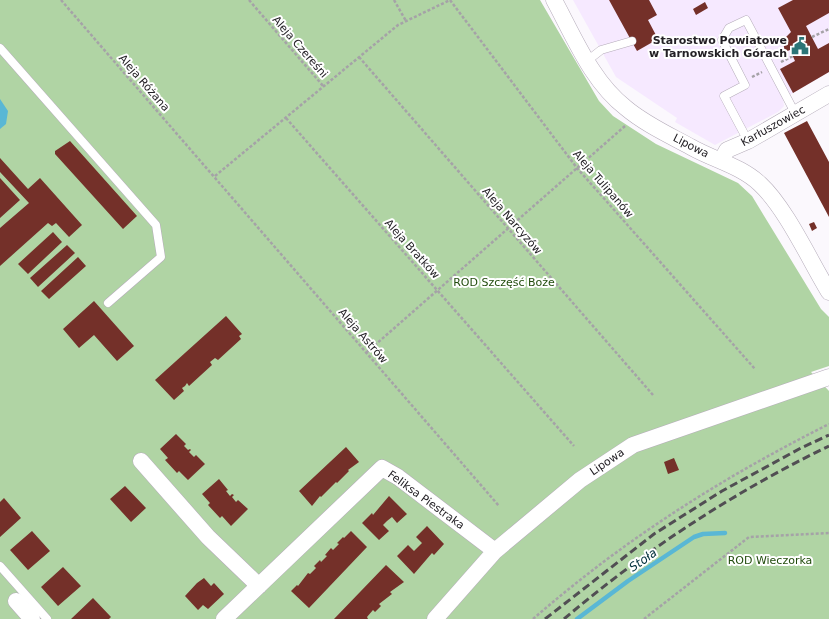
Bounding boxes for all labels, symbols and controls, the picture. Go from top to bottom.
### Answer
street label: Aleja Czereśni [270,13,330,81]
place label: Starostwo Powiatowe w Tarnowskich Górach [649,34,787,60]
public building icon: Starostwo Powiatowe w Tarnowskich Górach [790,36,810,56]
street label: Aleja Różana [116,52,172,114]
street label: Karłuszowiec [739,103,807,149]
street label: Lipowa [671,131,711,161]
street label: Aleja Tulipanów [570,148,636,220]
street label: Aleja Narcyzów [480,185,544,257]
street label: Aleja Bratków [382,217,442,281]
park label: ROD Szczęść Boże [453,276,555,289]
street label: Aleja Astrów [336,306,390,366]
street label: Lipowa [587,446,627,478]
street label: Feliksa Piestraka [385,468,467,532]
water label: Stoła [627,546,659,574]
park label: ROD Wieczorka [728,554,812,567]

